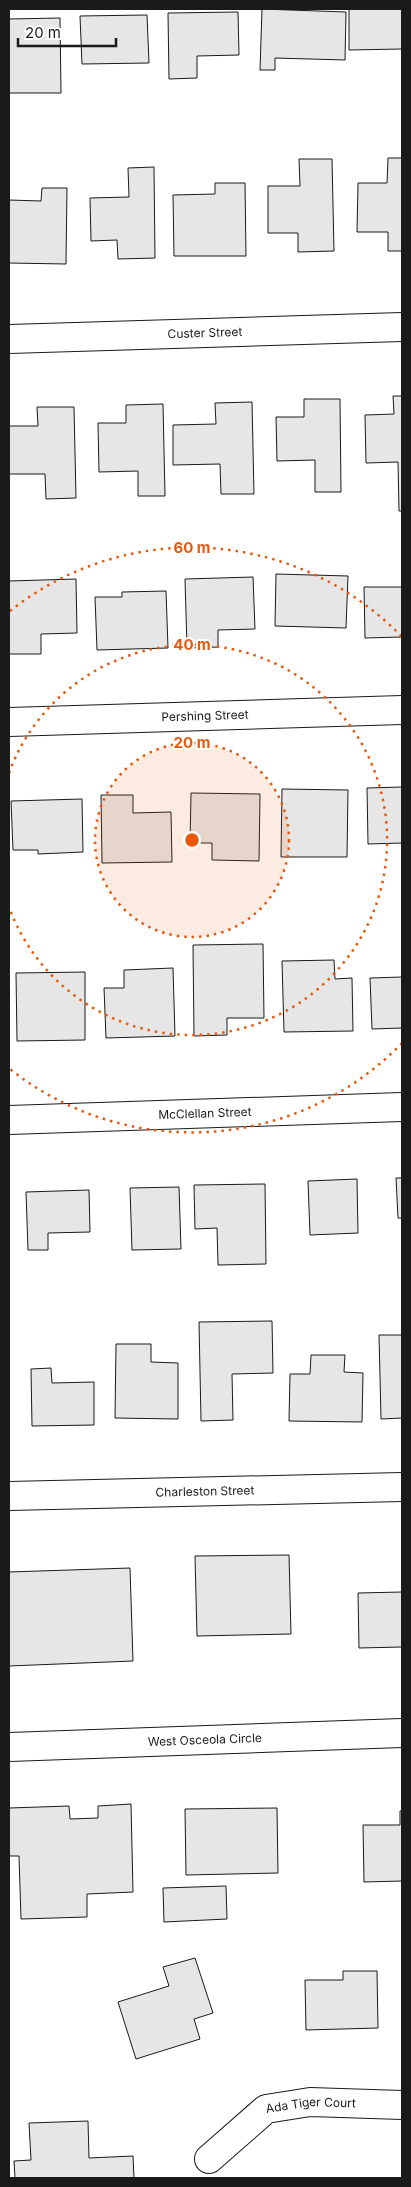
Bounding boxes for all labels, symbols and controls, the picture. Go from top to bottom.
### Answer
scale bar [18,15,115,47]
text: 20 m [25,23,61,42]
street label: Custer Street [167,324,243,341]
text: 60 m [173,538,211,557]
text: 40 m [173,635,211,654]
street label: Pershing Street [161,707,249,724]
text: 20 m [174,733,210,752]
centre of rings [183,831,201,849]
street label: McClellan Street [158,1104,252,1122]
street label: Charleston Street [155,1482,255,1500]
street label: West Osceola Circle [147,1730,262,1749]
street label: Ada Tiger Court [265,2094,356,2116]

